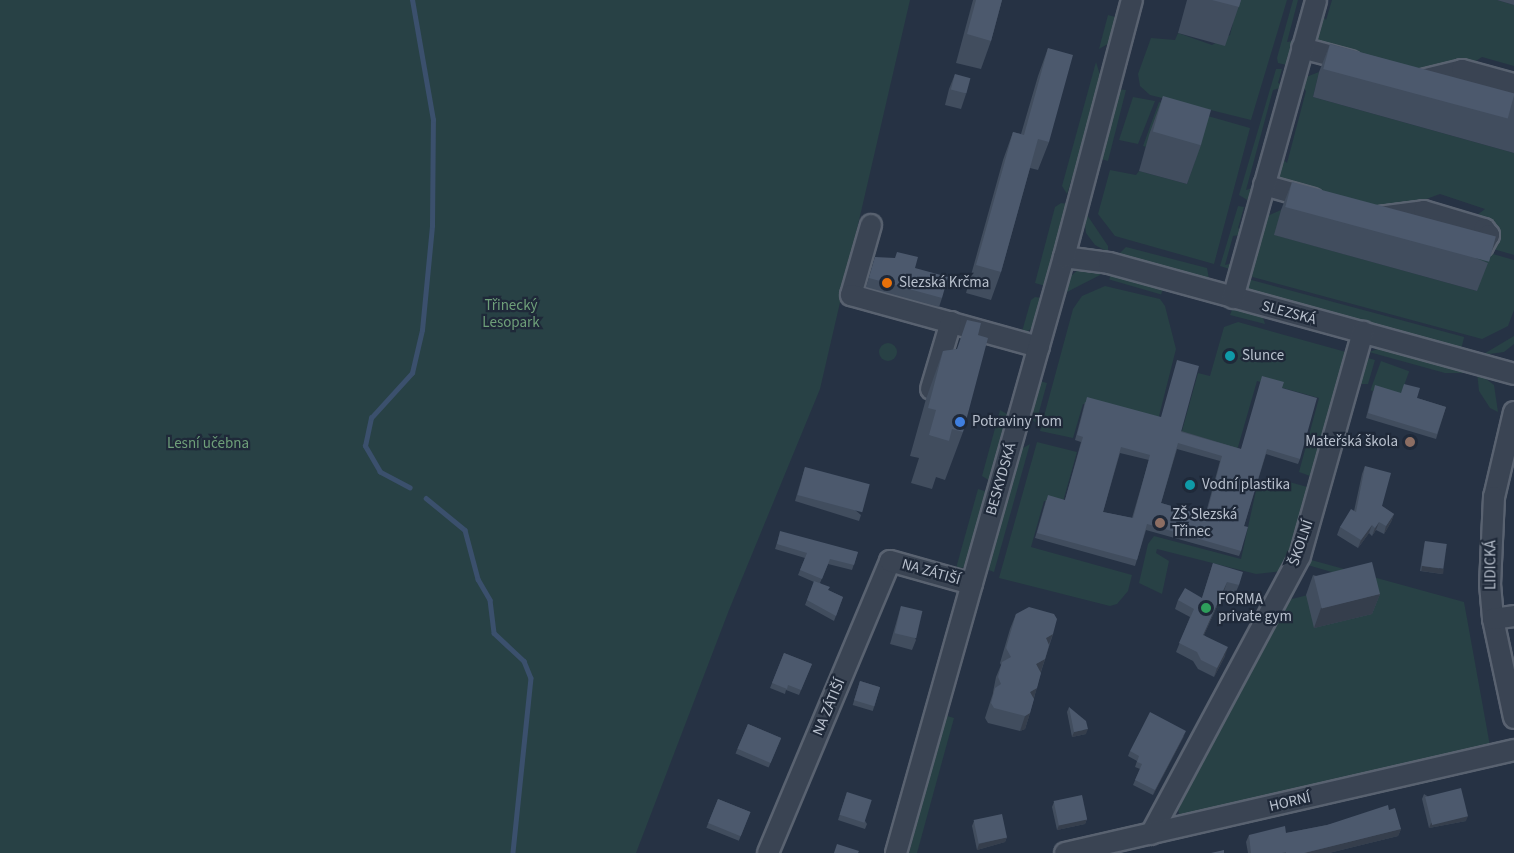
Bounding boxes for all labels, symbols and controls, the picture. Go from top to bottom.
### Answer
place label: Slezská Krčma [899,274,989,292]
marker: Slezská Krčma [880,276,894,290]
park label: Třinecký Lesopark [482,296,540,331]
street label: SLEZSKÁ [1260,297,1318,329]
place label: Slunce [1242,347,1284,365]
marker: Slunce [1223,349,1237,363]
place label: Potraviny Tom [972,413,1062,431]
marker: Potraviny Tom [953,415,967,429]
place label: Mateřská škola [1305,433,1398,451]
park label: Lesní učebna [167,435,249,453]
marker: Mateřská škola [1403,435,1417,449]
street label: BESKYDSKÁ [982,441,1020,517]
place label: Vodní plastika [1202,476,1290,494]
marker: Vodní plastika [1183,478,1197,492]
place label: ZŠ Slezská Třinec [1172,505,1237,540]
marker: ZŠ Slezská Třinec [1153,516,1167,530]
street label: ŠKOLNÍ [1285,518,1317,568]
street label: LIDICKÁ [1482,540,1500,590]
street label: NA ZÁTIŠÍ [900,555,962,589]
place label: FORMA private gym [1218,590,1292,625]
marker: FORMA private gym [1199,601,1213,615]
street label: NA ZÁTIŠÍ [809,676,849,738]
street label: HORNÍ [1268,789,1312,815]

